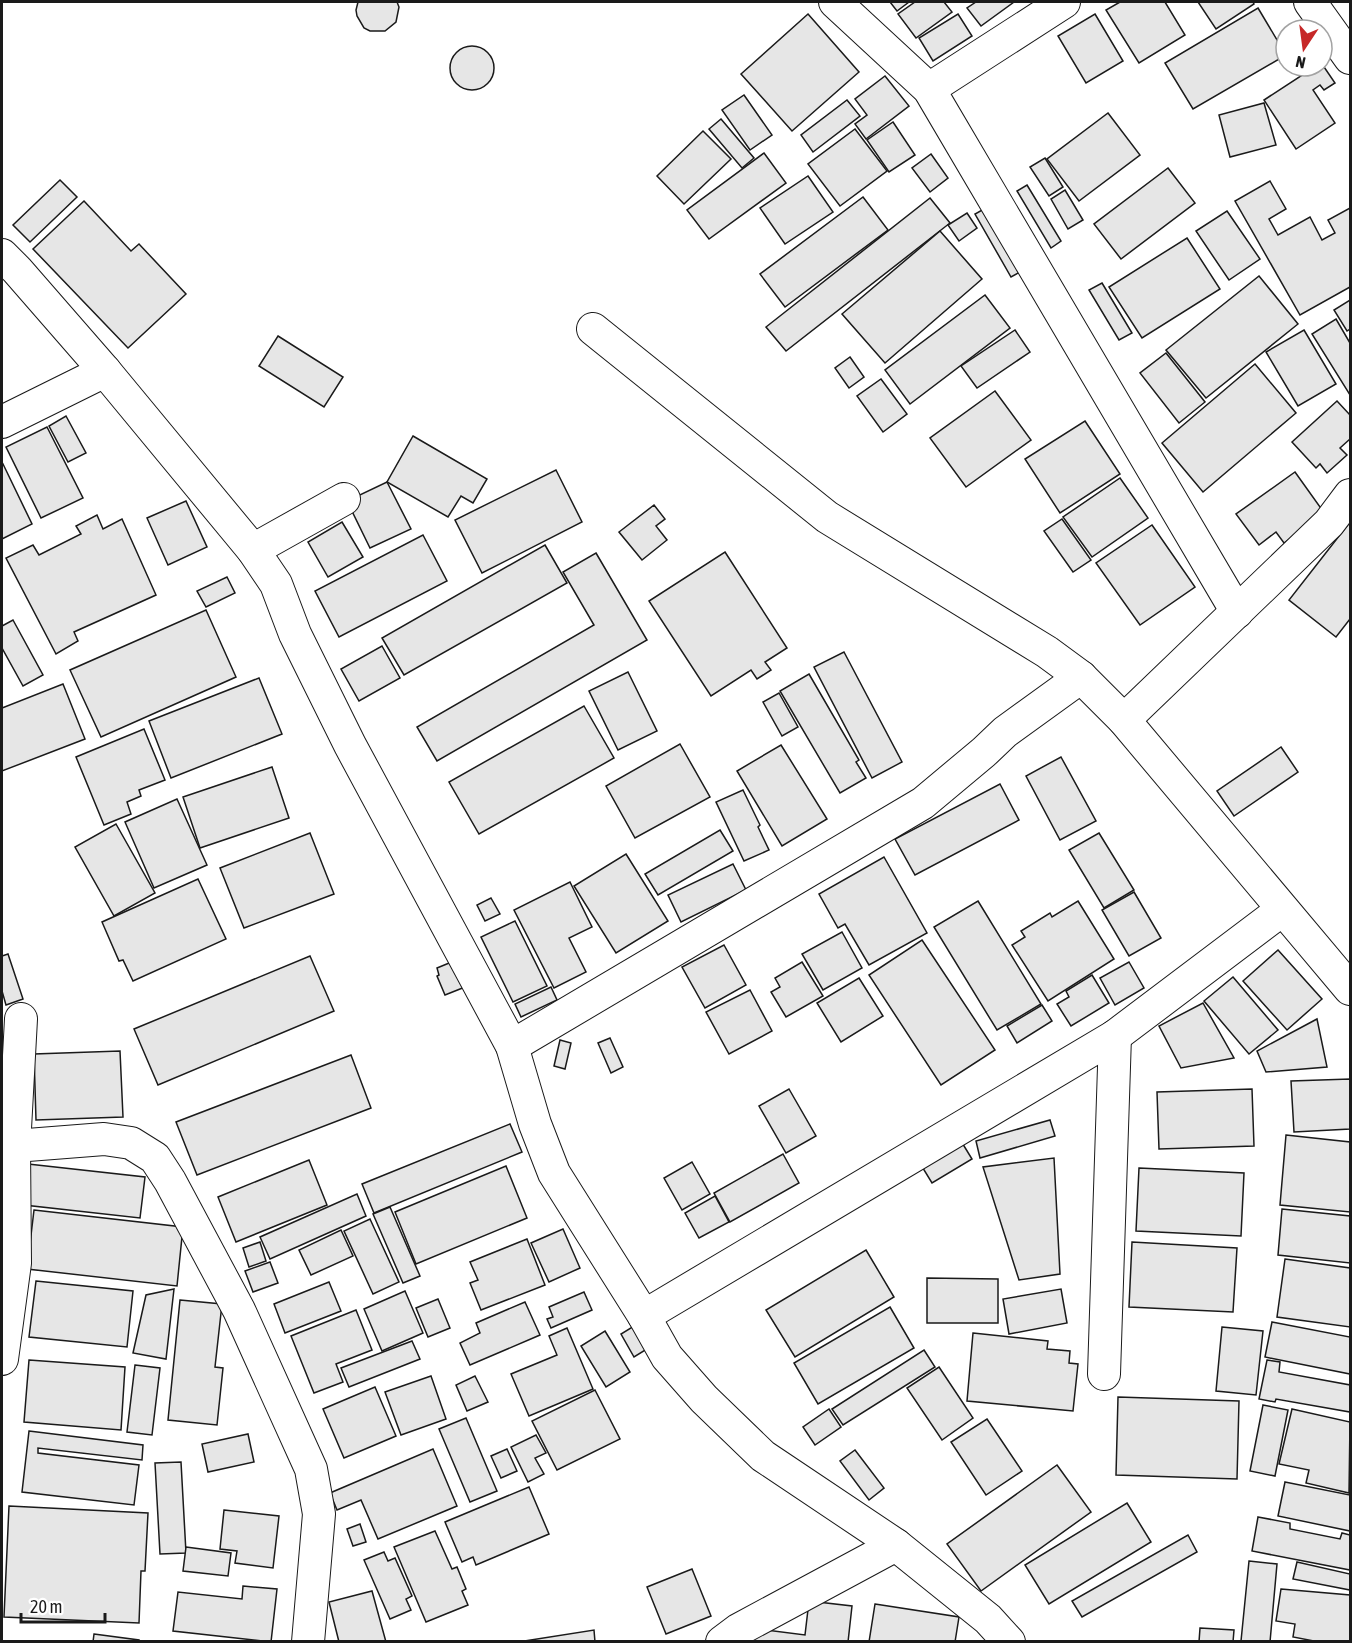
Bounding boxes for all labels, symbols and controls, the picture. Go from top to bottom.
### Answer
north arrow [1274,18,1334,78]
text: N [1294,53,1307,72]
scale bar [21,1586,105,1624]
text: 20 m [30,1596,62,1617]

